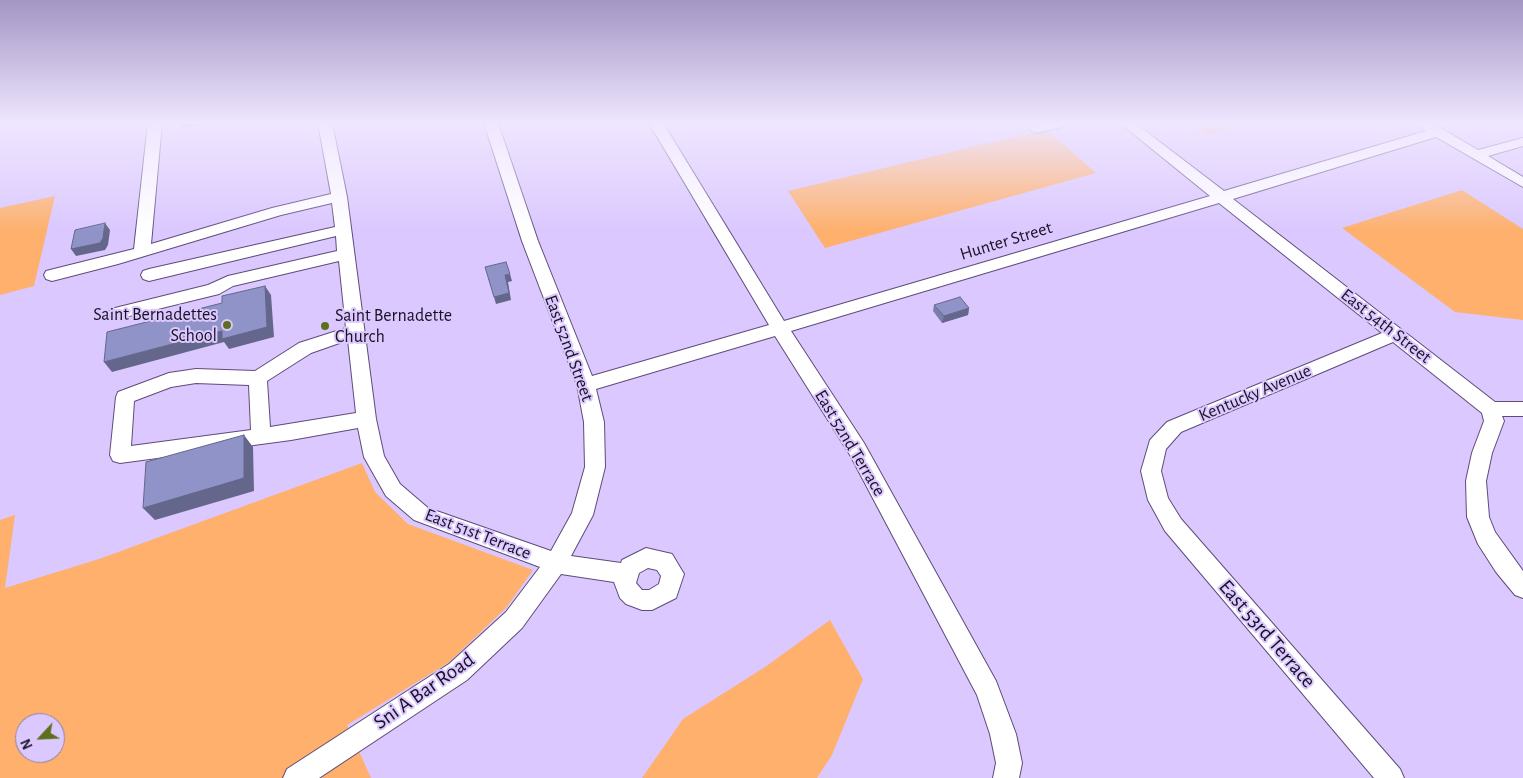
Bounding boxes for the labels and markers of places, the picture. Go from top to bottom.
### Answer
place label: Saint Bernadettes School [93,304,217,346]
place label: Saint Bernadette Church [335,305,452,348]
marker: Saint Bernadettes School [221,319,233,331]
marker: Saint Bernadette Church [319,320,331,332]

